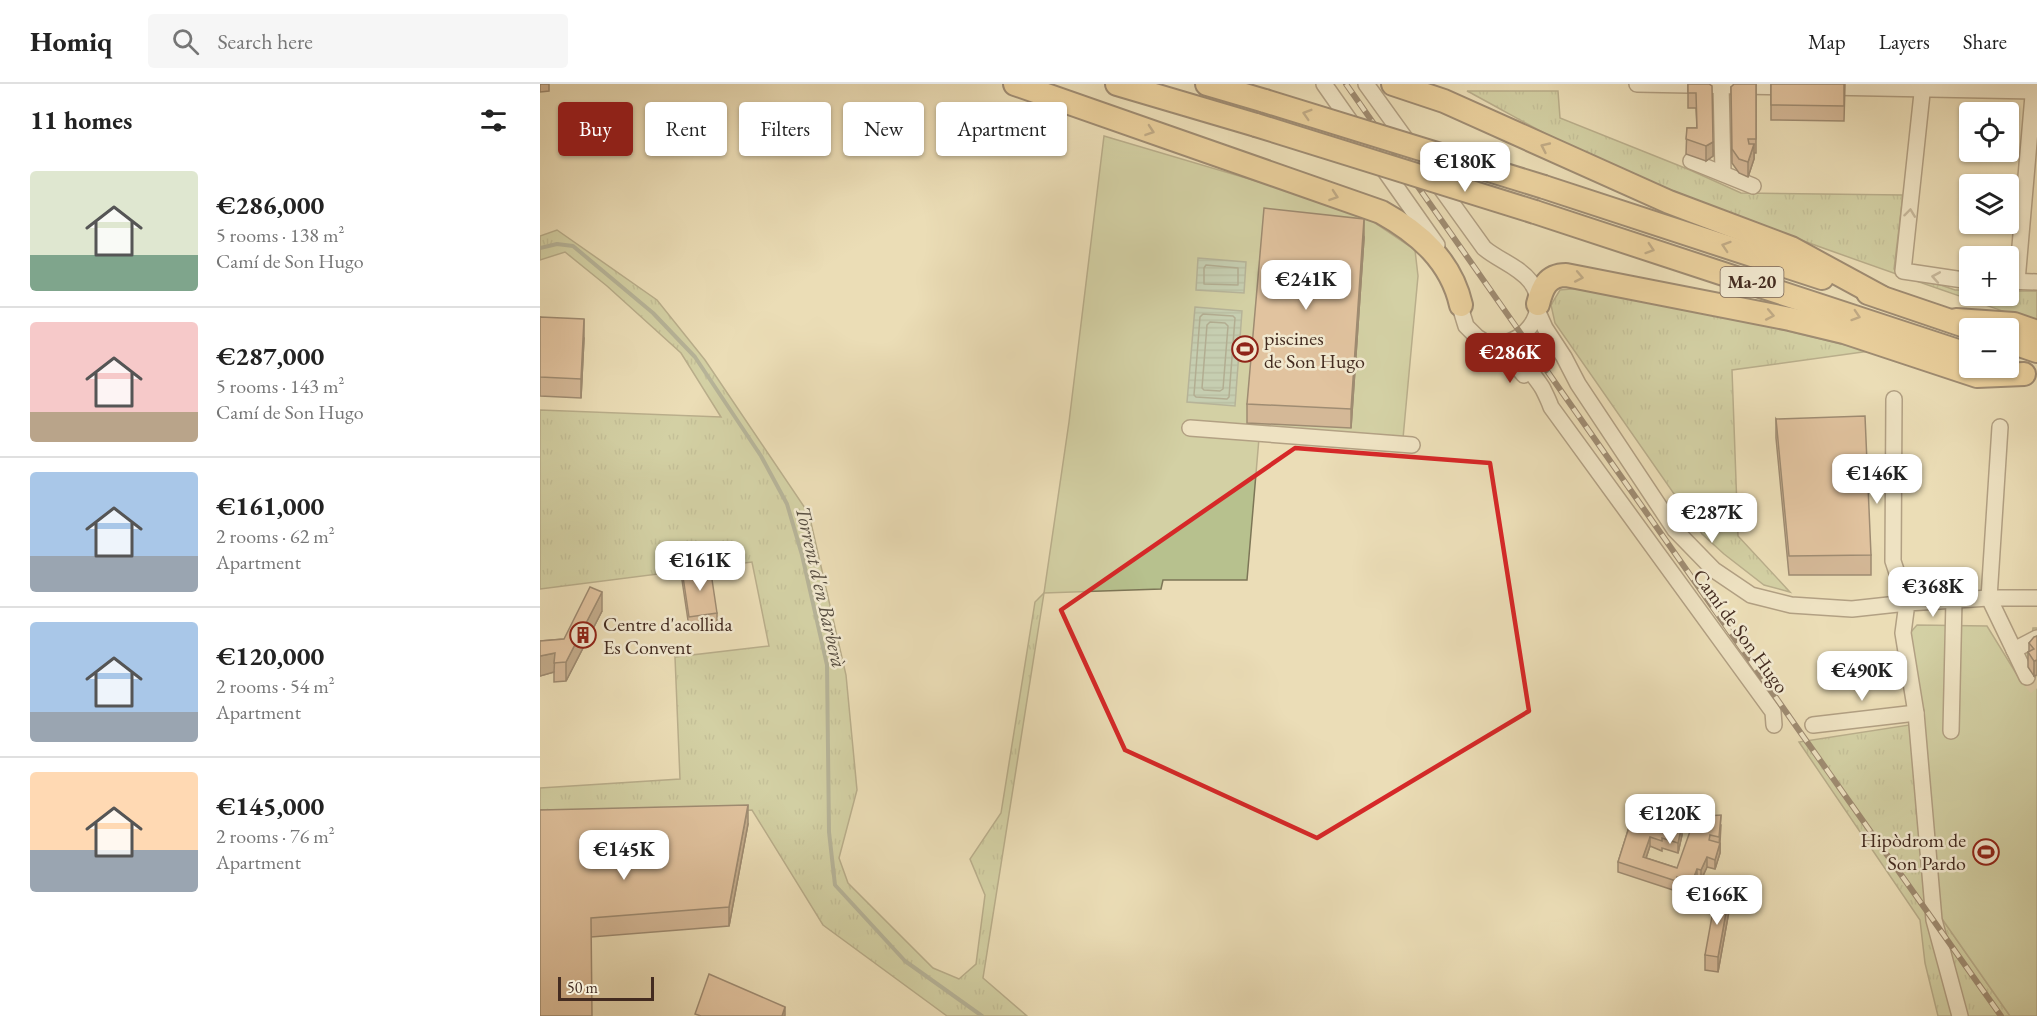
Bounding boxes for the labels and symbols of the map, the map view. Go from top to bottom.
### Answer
one-way arrow [1302,109,1313,121]
one-way arrow [1144,124,1155,137]
pin: €180K [1423,142,1507,193]
one-way arrow [1541,142,1552,154]
one-way arrow [1328,188,1339,201]
one-way arrow [1903,208,1915,218]
one-way arrow [1721,240,1732,253]
one-way arrow [1644,241,1655,254]
pin: €241K [1264,260,1348,311]
road number: Ma-20 [1720,267,1784,297]
one-way arrow [1573,270,1583,283]
one-way arrow [1931,271,1941,283]
one-way arrow [1765,308,1775,321]
one-way arrow [1850,309,1861,322]
place label: piscines de Son Hugo [1264,325,1365,374]
pin: €286K [1468,333,1552,384]
sports icon: piscines de Son Hugo [1230,334,1260,364]
pin: €146K [1835,454,1919,505]
pin: €287K [1670,493,1754,544]
water label: Torrent d'en Barberà [790,503,853,671]
pin: €161K [658,541,742,592]
street label: Camí de Son Hugo [1687,564,1795,698]
pin: €368K [1891,567,1975,618]
place label: Centre d'acollida Es Convent [603,611,732,660]
building icon: Centre d'acollida Es Convent [568,620,598,650]
pin: €490K [1820,651,1904,702]
pin: €120K [1628,794,1712,845]
place label: Hipòdrom de Son Pardo [1860,827,1966,876]
pin: €145K [582,830,666,881]
sports icon: Hipòdrom de Son Pardo [1971,837,2001,867]
pin: €166K [1675,875,1759,926]
scale bar [558,974,654,1002]

